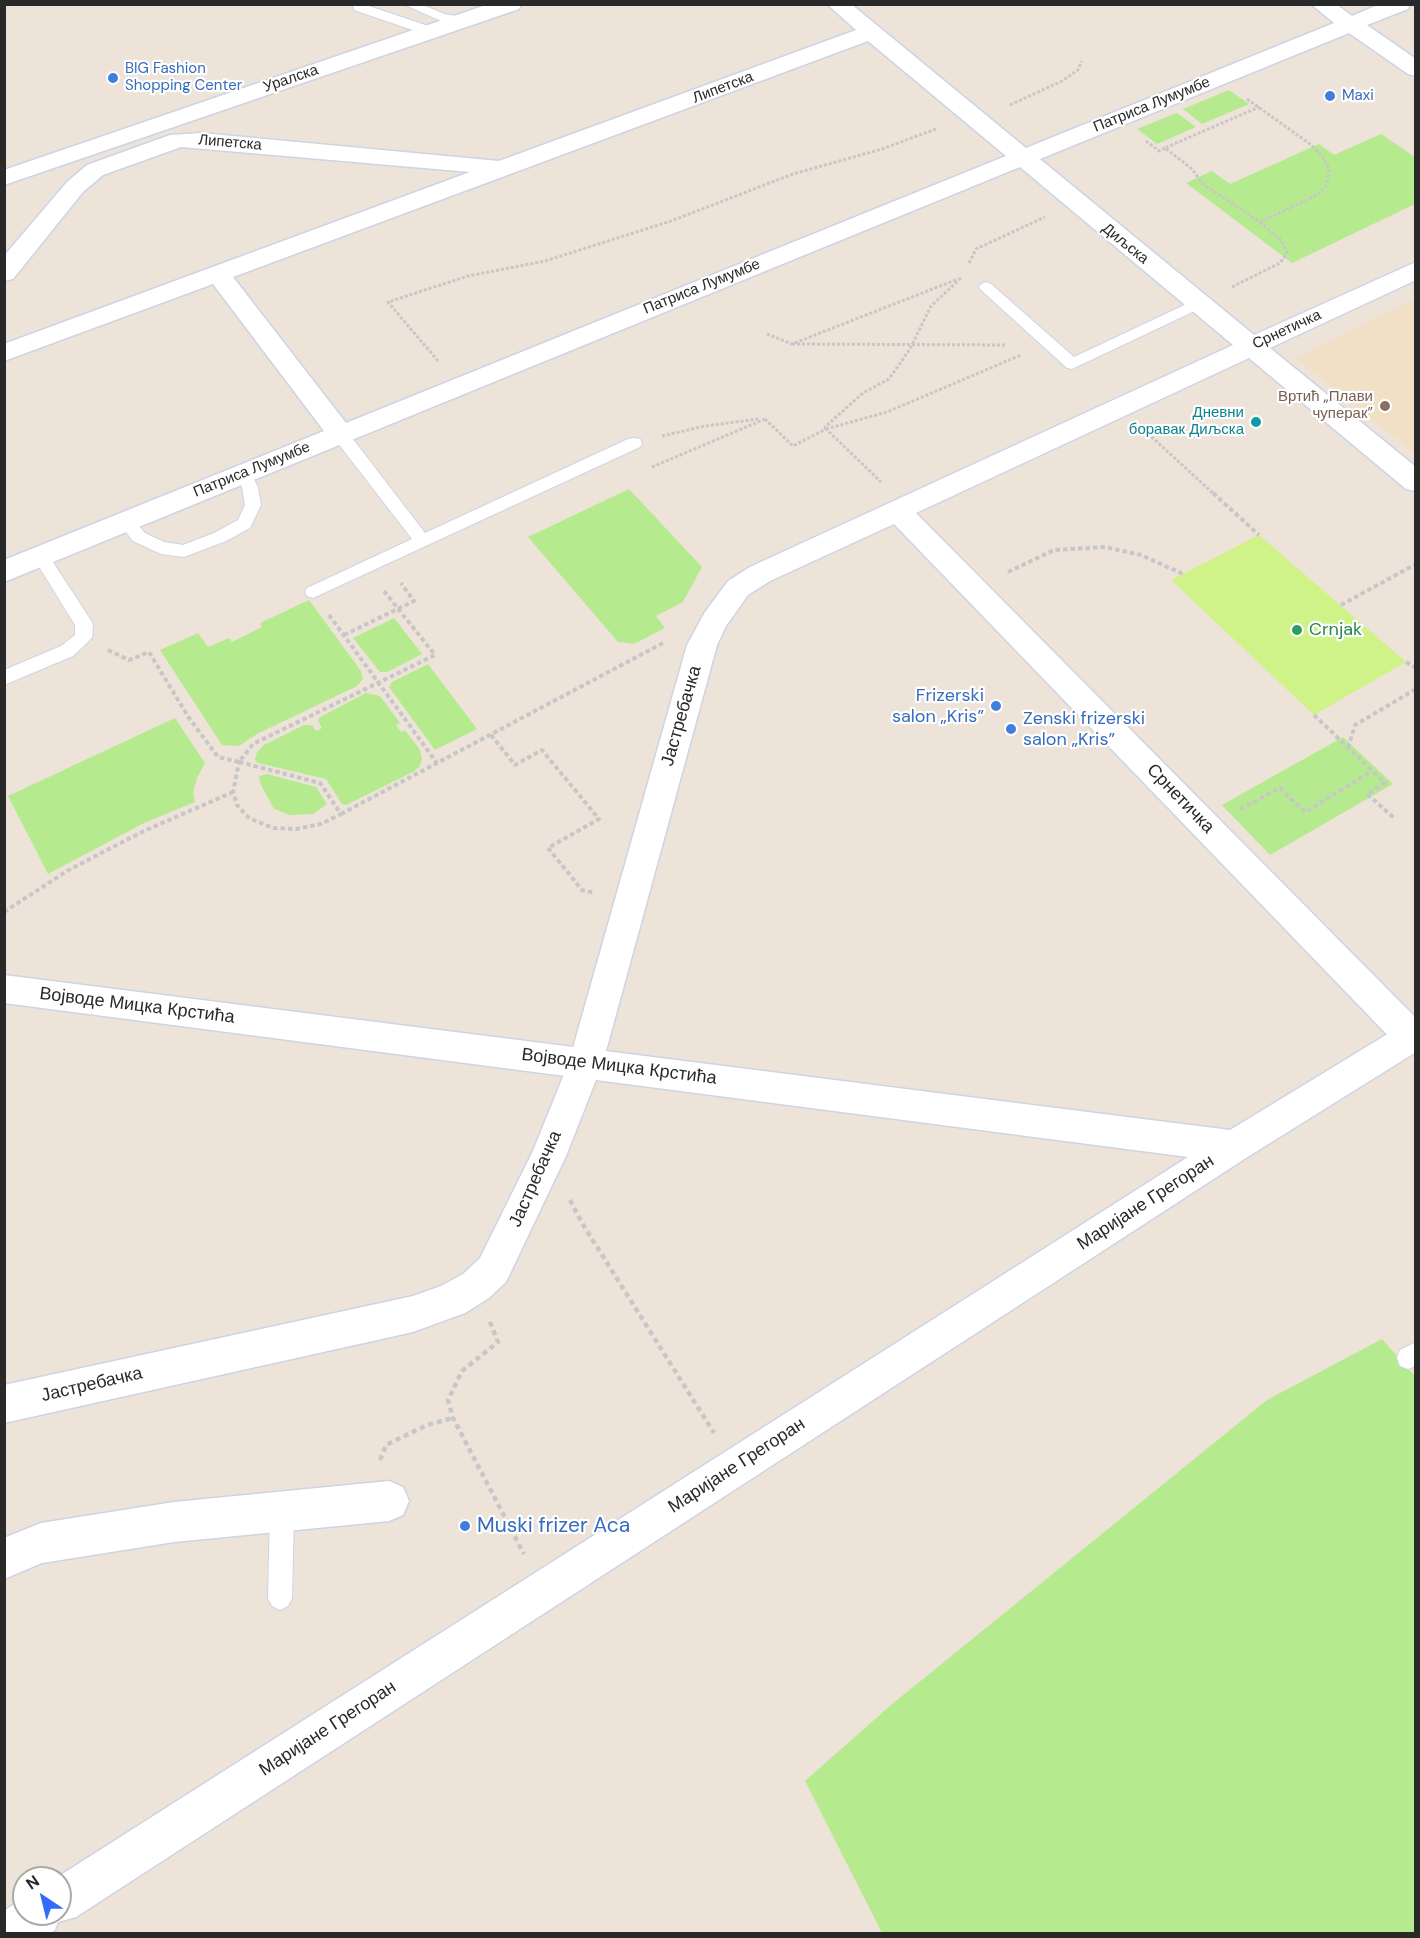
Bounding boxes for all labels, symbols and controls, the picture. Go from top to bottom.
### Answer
place label: BIG Fashion Shopping Center [125,60,242,95]
street label: Уралска [261,61,321,97]
street label: Липетска [690,68,756,108]
marker: BIG Fashion Shopping Center [106,71,120,85]
street label: Патриса Лумумбе [1091,73,1213,137]
place label: Maxi [1342,87,1374,105]
marker: Maxi [1323,89,1337,103]
street label: Липетска [198,131,262,155]
street label: Диљска [1098,220,1152,268]
street label: Патриса Лумумбе [641,255,763,319]
street label: Срнетичка [1250,306,1324,354]
place label: Вртић „Плави чуперак” [1278,388,1373,423]
marker: Вртић „Плави чуперак” [1378,399,1392,413]
place label: Дневни боравак Диљска [1129,404,1244,439]
marker: Дневни боравак Диљска [1249,415,1263,429]
street label: Патриса Лумумбе [191,438,313,502]
place label: Crnjak [1309,619,1362,641]
marker: Crnjak [1290,623,1304,637]
street label: Јастребачка [657,663,707,769]
place label: Frizerski salon „Kris” [892,685,984,728]
marker: Frizerski salon „Kris” [989,699,1003,713]
place label: Zenski frizerski salon „Kris” [1023,708,1145,750]
marker: Zenski frizerski salon „Kris” [1004,722,1018,736]
street label: Срнетичка [1142,760,1218,838]
street label: Војводе Мицка Крстића [38,983,236,1029]
street label: Војводе Мицка Крстића [520,1044,718,1090]
street label: Јастребачка [505,1127,567,1231]
street label: Маријане Грегоран [1073,1151,1219,1255]
street label: Јастребачка [39,1363,145,1407]
street label: Маријане Грегоран [664,1414,810,1518]
place label: Muski frizer Aca [477,1513,630,1539]
marker: Muski frizer Aca [458,1519,472,1533]
street label: Маријане Грегоран [255,1677,401,1781]
north arrow [12,1866,72,1926]
text: N [22,1871,43,1894]

